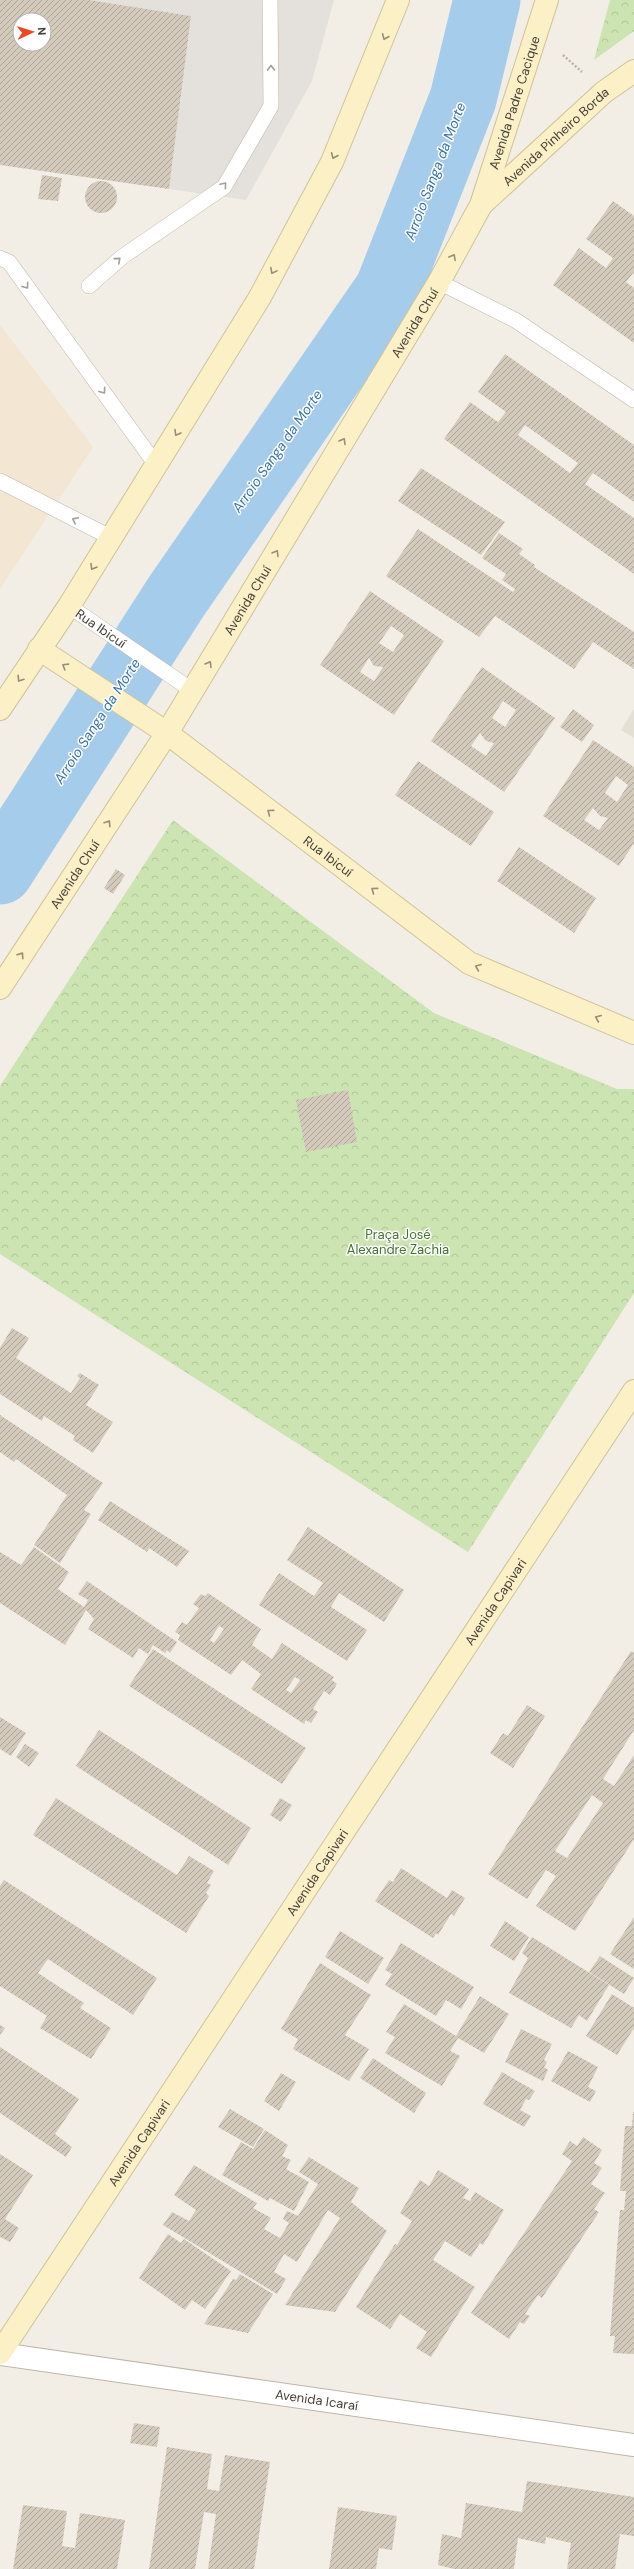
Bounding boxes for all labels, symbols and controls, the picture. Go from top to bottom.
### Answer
north arrow [12,12,52,52]
text: N [35,27,49,36]
one-way arrow [382,32,390,40]
street label: Avenida Padre Cacique [485,34,544,171]
one-way arrow [267,65,275,71]
street label: Avenida Pinheiro Borda [499,83,612,190]
water label: Arroio Sanga da Morte [400,100,470,243]
one-way arrow [331,153,339,160]
one-way arrow [219,182,226,190]
one-way arrow [448,254,455,261]
one-way arrow [114,258,121,265]
one-way arrow [271,267,278,274]
one-way arrow [21,282,29,289]
street label: Avenida Chuí [387,285,442,361]
water label: Arroio Sanga da Morte [227,386,326,517]
one-way arrow [98,387,106,394]
one-way arrow [174,429,181,436]
one-way arrow [339,438,346,445]
one-way arrow [72,517,79,524]
one-way arrow [271,550,279,557]
street label: Avenida Chuí [220,562,275,638]
one-way arrow [90,563,97,570]
street label: Rua Ibicuí [72,605,130,652]
water label: Arroio Sanga da Morte [49,655,144,788]
one-way arrow [204,661,212,668]
one-way arrow [62,663,69,671]
one-way arrow [17,675,24,682]
one-way arrow [268,810,275,817]
one-way arrow [103,820,111,827]
street label: Rua Ibicuí [300,832,356,881]
street label: Avenida Chuí [46,837,104,912]
one-way arrow [371,888,378,895]
one-way arrow [17,952,24,959]
one-way arrow [475,964,483,972]
one-way arrow [594,1015,601,1023]
park label: Praça José Alexandre Zachia [347,1226,449,1258]
street label: Avenida Capivari [461,1555,530,1648]
street label: Avenida Capivari [283,1826,352,1919]
street label: Avenida Capivari [104,2096,174,2189]
street label: Avenida Icaraí [274,2386,359,2414]

